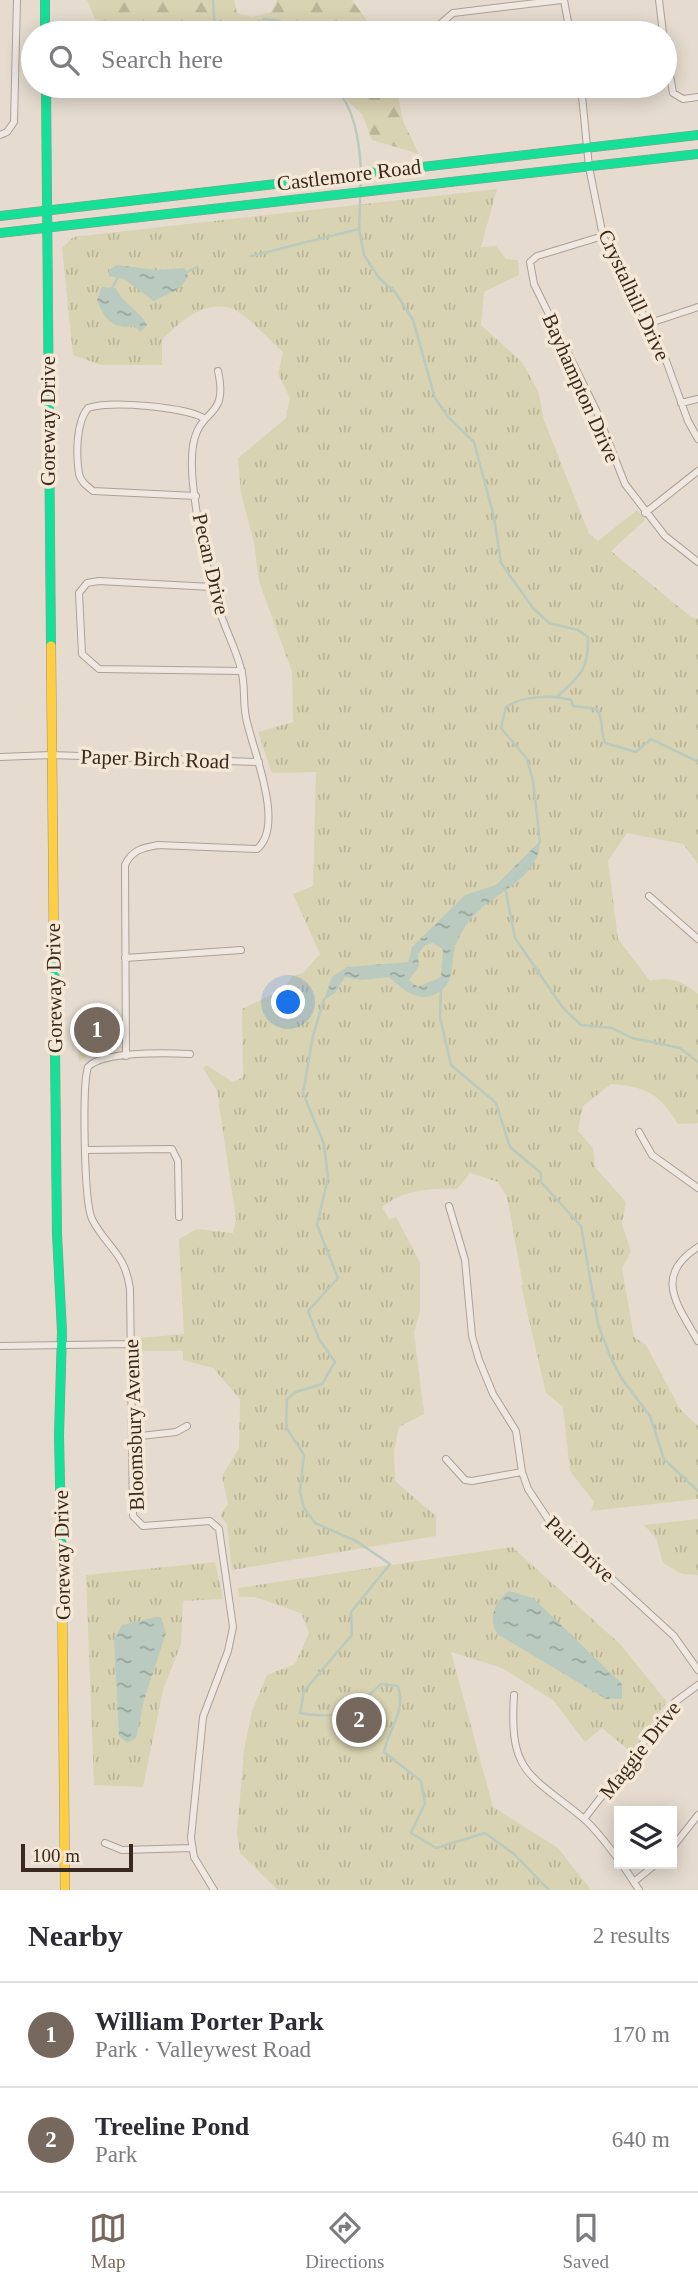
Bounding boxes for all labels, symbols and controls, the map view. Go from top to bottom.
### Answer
search box [21,21,677,98]
icon: search [45,41,83,79]
text: Search here [101,45,223,74]
street label: Castlemore Road [275,154,423,196]
street label: Crystalhill Drive [593,226,675,364]
street label: Bayhampton Drive [537,310,625,466]
street label: Goreway Drive [36,356,60,486]
street label: Pecan Drive [188,511,234,617]
street label: Paper Birch Road [80,744,231,774]
street label: Goreway Drive [41,923,67,1053]
your location [271,985,305,1019]
pin: 1 [74,1004,120,1056]
street label: Bloomsbury Avenue [119,1339,149,1511]
street label: Goreway Drive [49,1490,75,1620]
street label: Pali Drive [540,1511,620,1587]
pin: 2 [336,1694,382,1746]
street label: Maggie Drive [594,1696,686,1804]
map controls [614,1806,677,1869]
button: layers [614,1806,677,1869]
scale bar [21,1841,133,1873]
text: 100 m [32,1845,80,1866]
text: Nearby [28,1919,123,1952]
text: 2 results [593,1923,670,1948]
text: William Porter Park [95,2007,324,2036]
text: 1 [45,2022,57,2047]
text: 170 m [612,2022,670,2047]
text: Park · Valleywest Road [95,2037,311,2062]
text: Treeline Pond [95,2112,249,2141]
text: 2 [45,2127,57,2152]
text: 640 m [612,2127,670,2152]
text: Park [95,2142,137,2167]
tab: Map [89,2209,127,2273]
tab: Directions [305,2209,384,2273]
tab: Saved [562,2209,609,2273]

